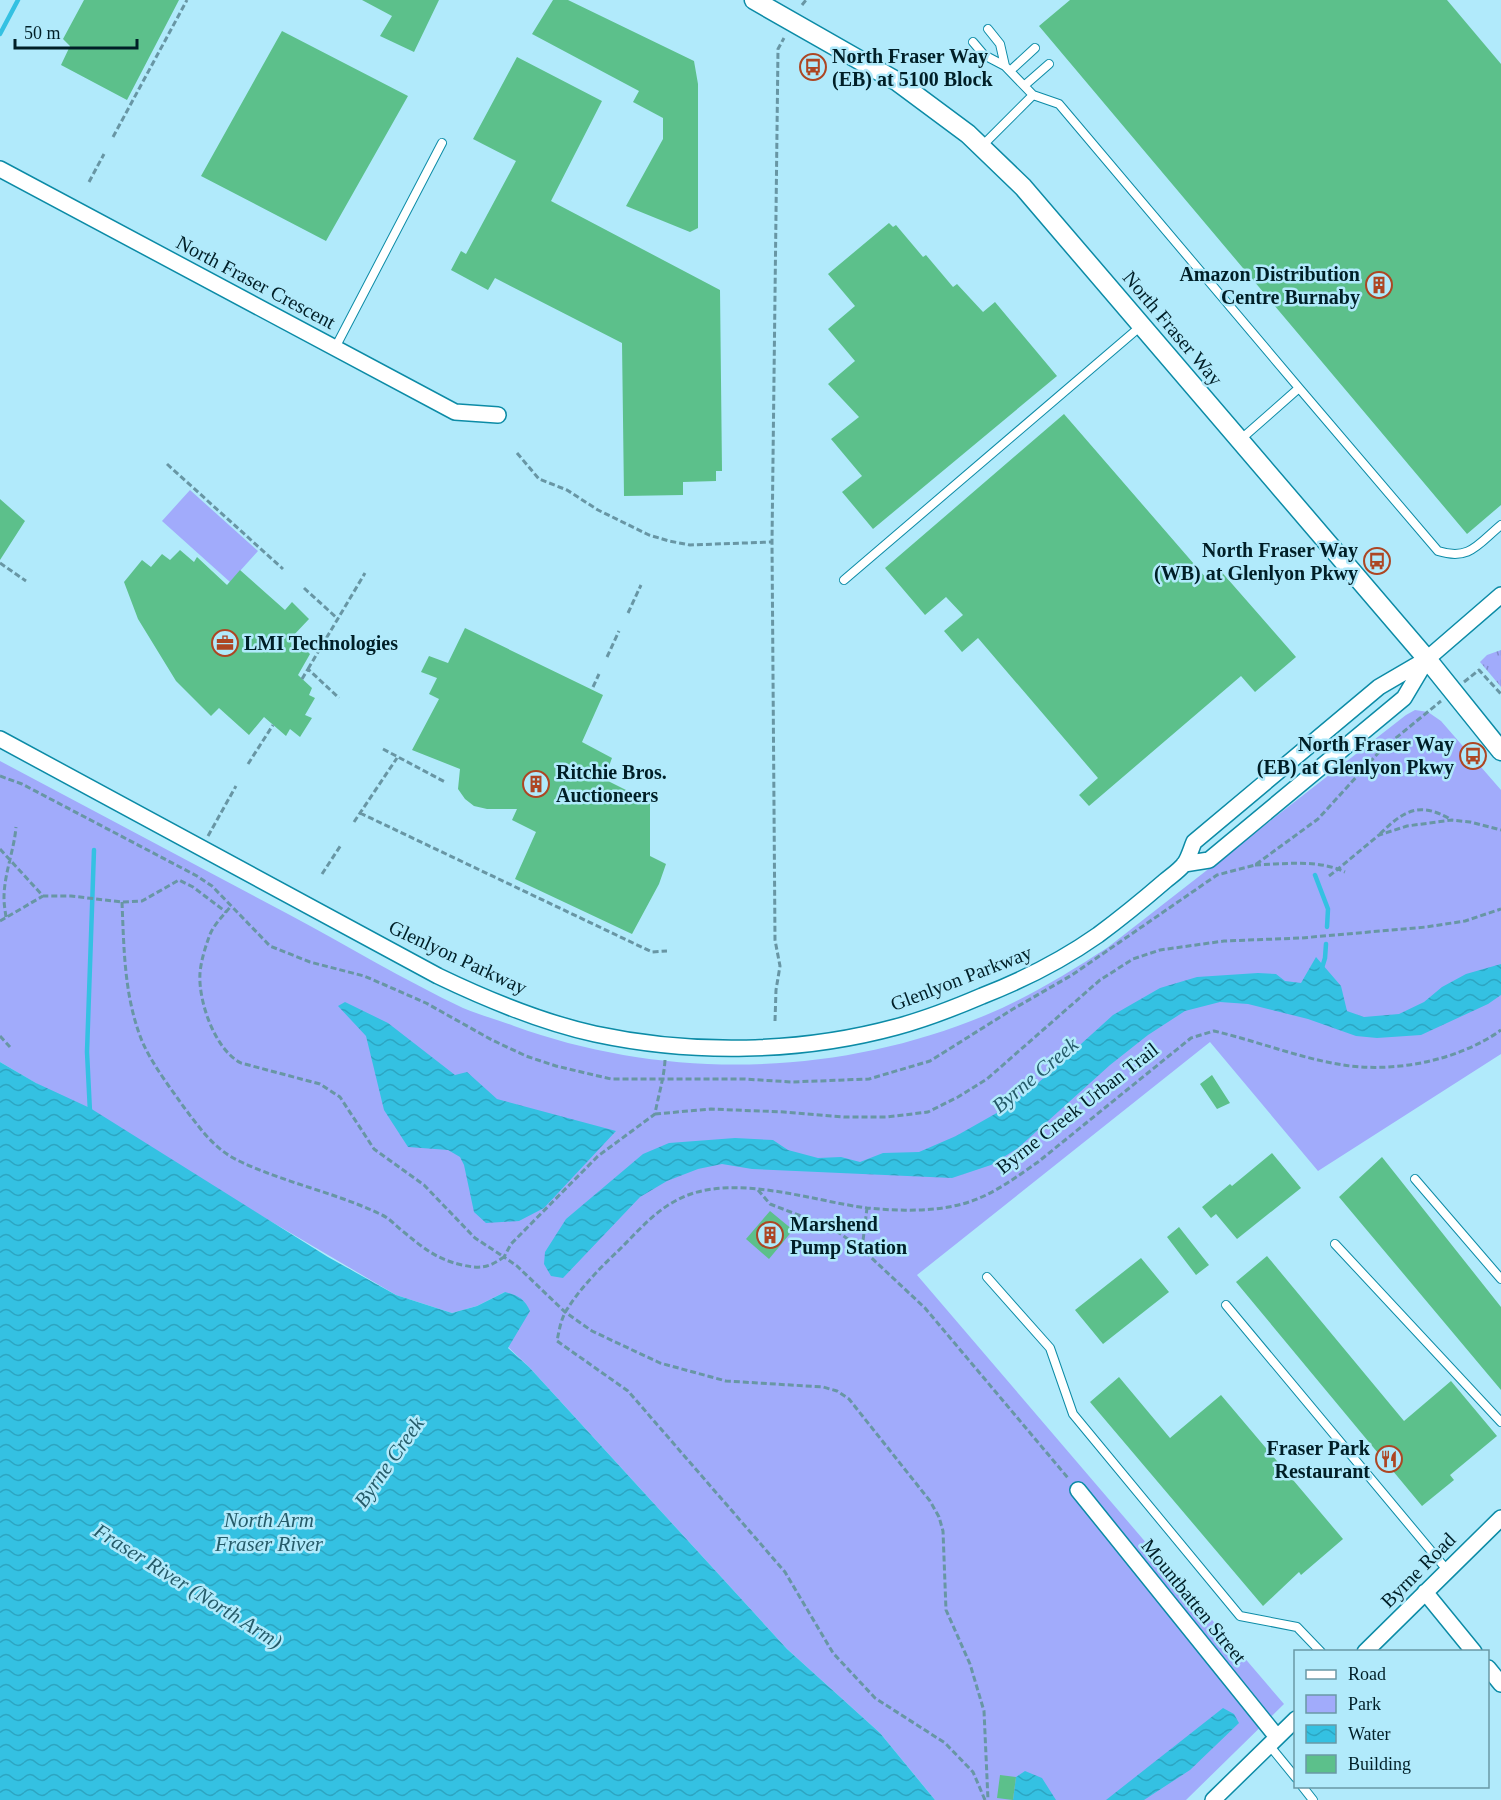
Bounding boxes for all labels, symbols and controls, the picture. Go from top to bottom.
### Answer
scale bar [15,12,136,50]
text: 50 m [24,23,61,43]
place label: North Fraser Way (EB) at 5100 Block [832,45,993,91]
bus stop icon: North Fraser Way (EB) at 5100 Block [798,52,828,82]
street label: North Fraser Crescent [173,231,340,333]
place label: Amazon Distribution Centre Burnaby [1179,263,1360,309]
street label: North Fraser Way [1118,266,1227,390]
building icon: Amazon Distribution Centre Burnaby [1364,270,1394,300]
place label: North Fraser Way (WB) at Glenlyon Pkwy [1154,539,1358,585]
bus stop icon: North Fraser Way (WB) at Glenlyon Pkwy [1362,546,1392,576]
office icon: LMI Technologies [210,628,240,658]
place label: LMI Technologies [244,632,398,655]
place label: North Fraser Way (EB) at Glenlyon Pkwy [1257,733,1454,779]
bus stop icon: North Fraser Way (EB) at Glenlyon Pkwy [1458,741,1488,771]
place label: Ritchie Bros. Auctioneers [556,761,667,806]
building icon: Ritchie Bros. Auctioneers [521,769,551,799]
street label: Glenlyon Parkway [385,915,530,999]
street label: Glenlyon Parkway [887,941,1035,1016]
water label: Byrne Creek [987,1032,1083,1118]
street label: Byrne Creek Urban Trail [992,1038,1163,1179]
place label: Marshend Pump Station [790,1213,907,1259]
building icon: Marshend Pump Station [755,1220,785,1250]
water label: Byrne Creek [349,1412,429,1512]
place label: Fraser Park Restaurant [1267,1437,1371,1482]
restaurant icon: Fraser Park Restaurant [1374,1444,1404,1474]
water label: North Arm Fraser River [214,1508,324,1556]
water label: Fraser River (North Arm) [89,1518,286,1654]
street label: Byrne Road [1376,1528,1460,1612]
street label: Mountbatten Street [1137,1534,1251,1668]
legend [1294,1650,1489,1788]
text: Road [1348,1664,1386,1684]
text: Park [1348,1694,1381,1714]
text: Water [1348,1724,1391,1744]
text: Building [1348,1754,1411,1774]

